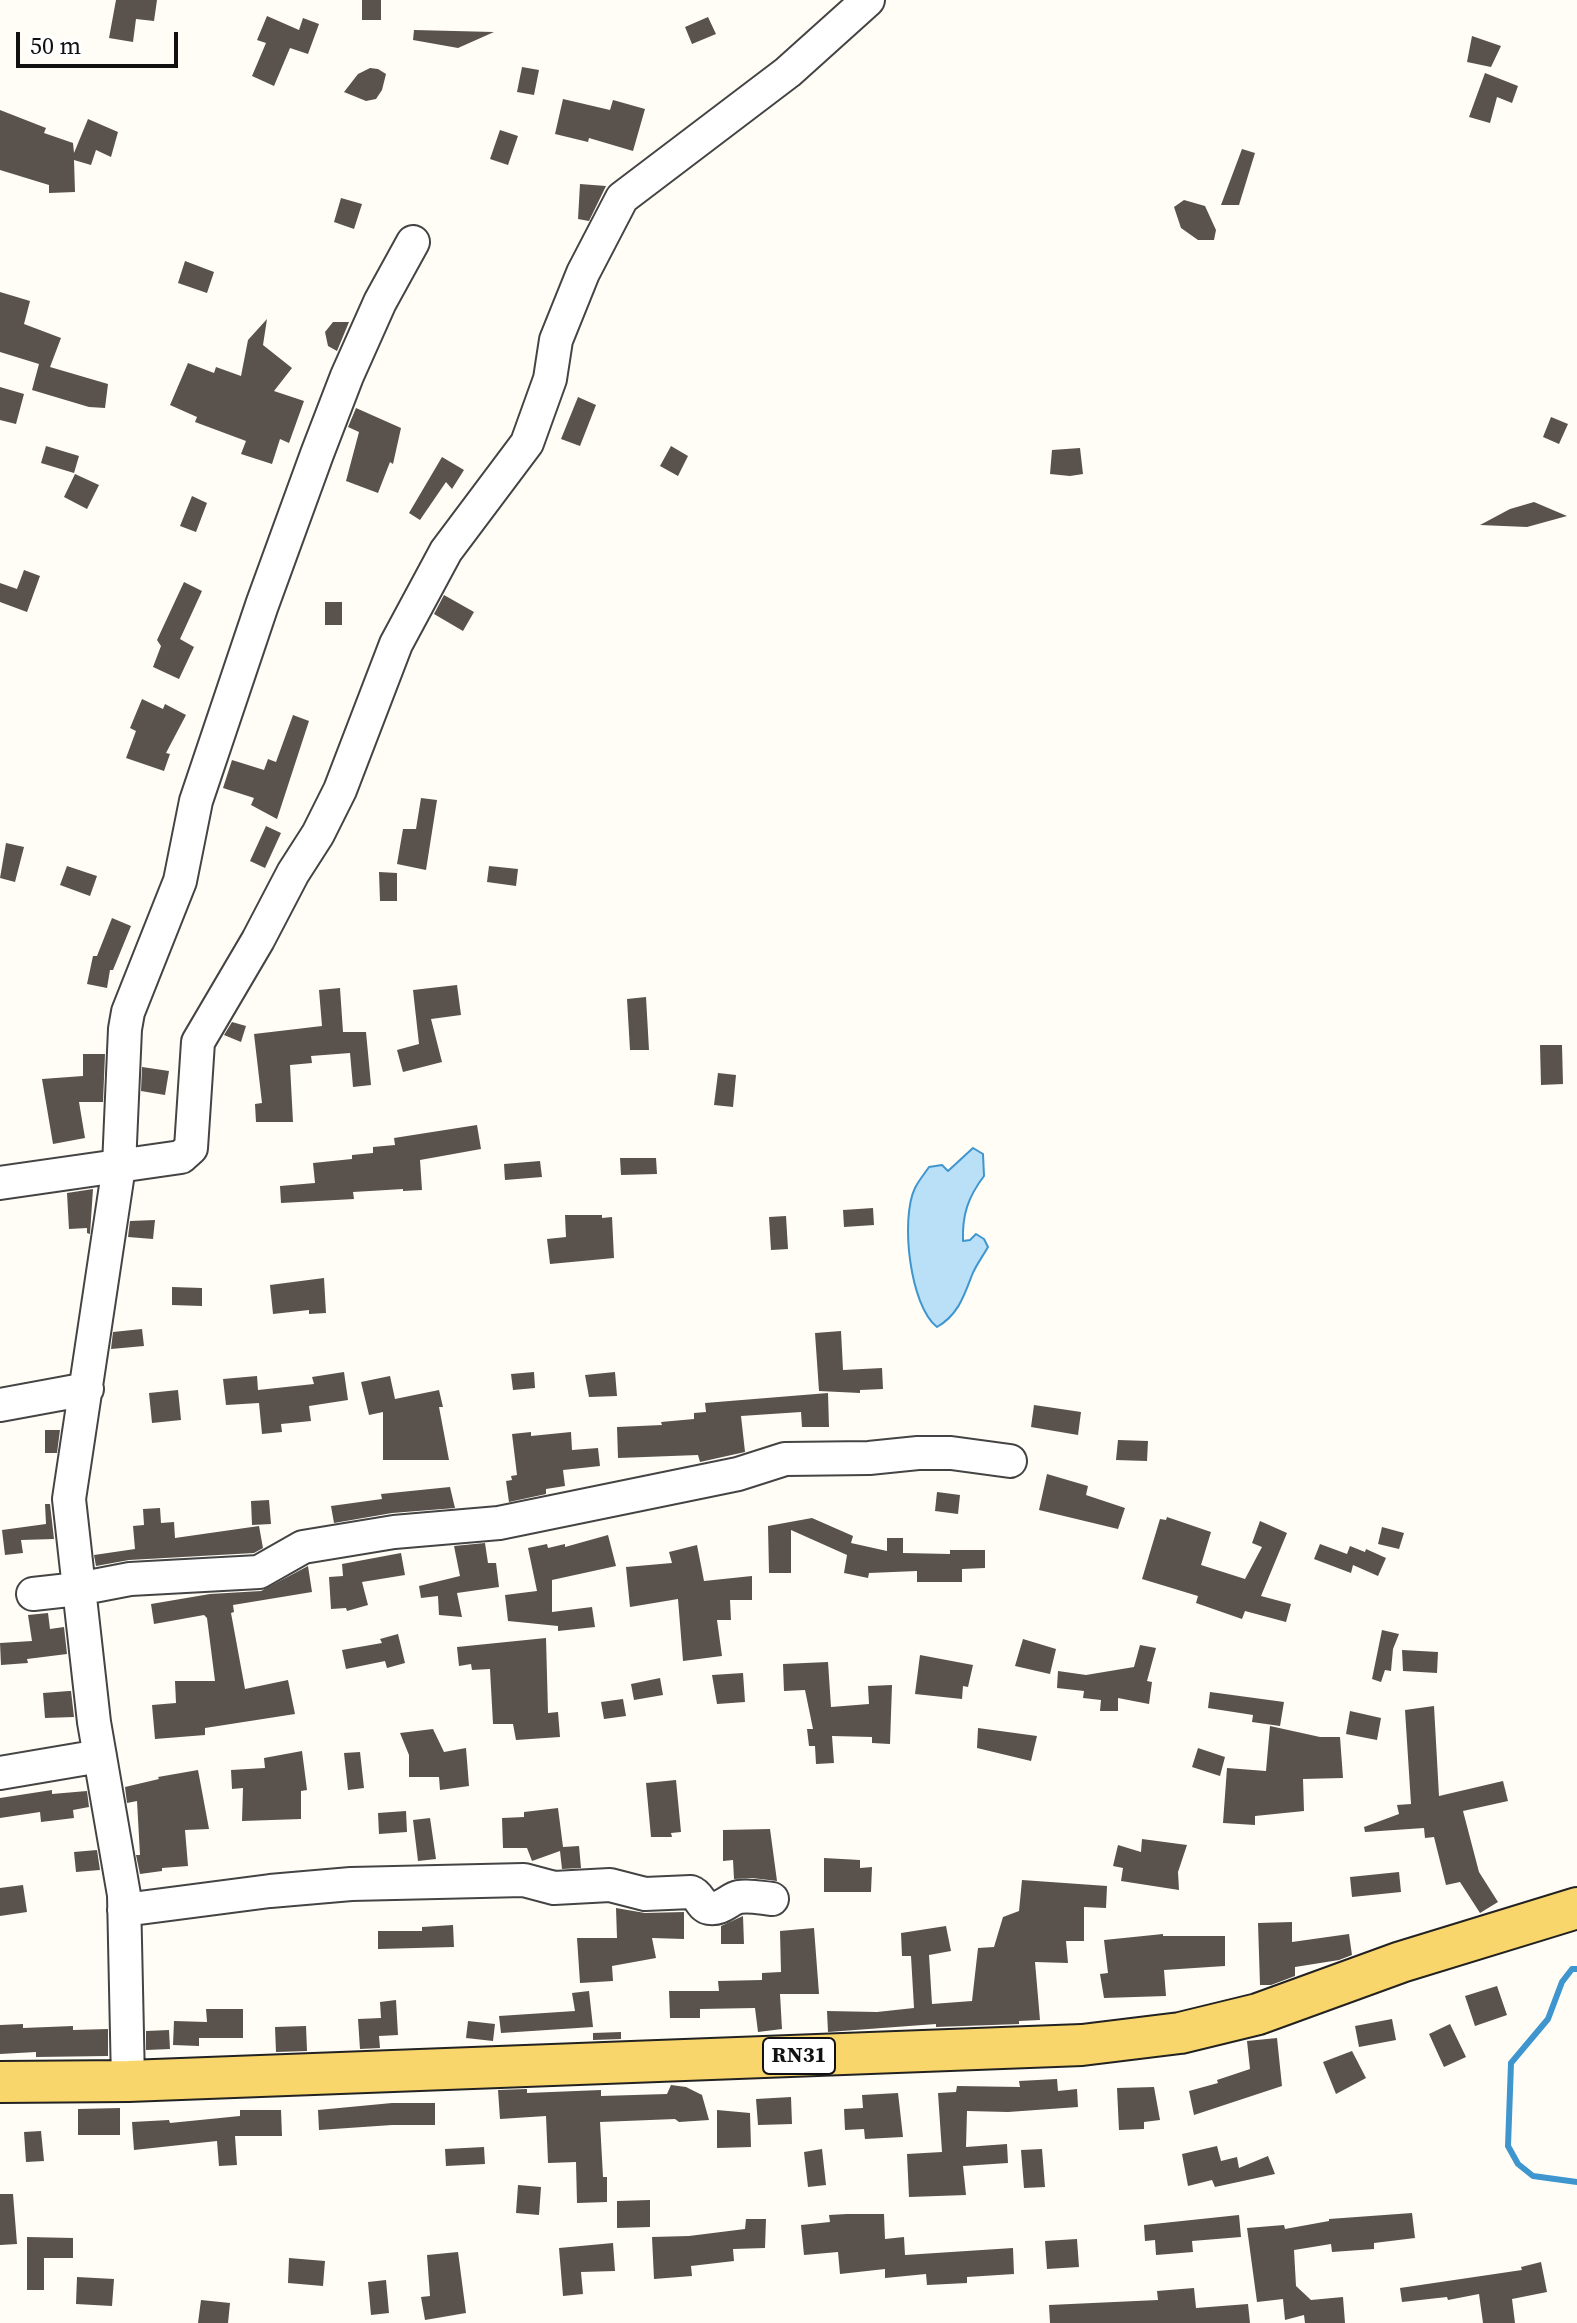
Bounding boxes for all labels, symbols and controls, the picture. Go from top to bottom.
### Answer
scale bar [20,16,182,66]
text: 50 m [30,29,81,62]
road number: RN31 [763,2038,835,2074]

